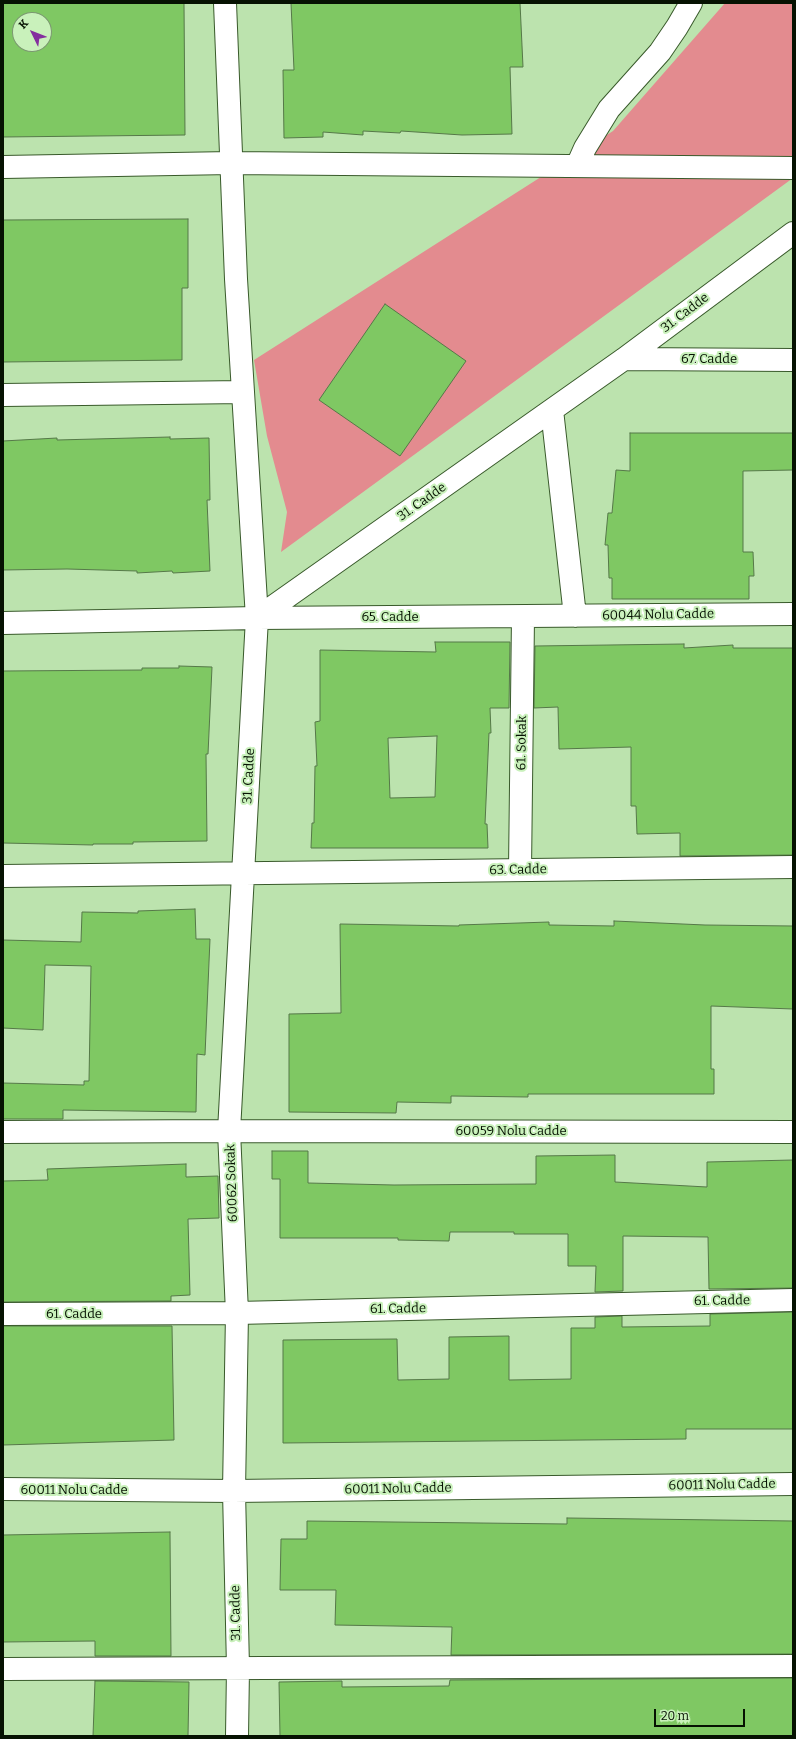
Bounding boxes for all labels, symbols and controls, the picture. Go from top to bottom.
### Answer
north arrow [12,12,52,52]
text: K [16,17,31,31]
street label: 31. Cadde [658,290,712,336]
street label: 67. Cadde [681,351,737,367]
street label: 31. Cadde [395,480,449,524]
street label: 60044 Nolu Cadde [602,606,714,624]
street label: 65. Cadde [361,609,419,625]
street label: 61. Sokak [514,716,530,770]
street label: 31. Cadde [240,748,258,804]
street label: 63. Cadde [489,862,547,878]
street label: 60059 Nolu Cadde [455,1123,567,1139]
street label: 60062 Sokak [223,1144,241,1222]
street label: 61. Cadde [694,1293,750,1309]
street label: 61. Cadde [370,1301,426,1317]
street label: 61. Cadde [46,1306,102,1322]
street label: 60011 Nolu Cadde [668,1476,776,1494]
street label: 60011 Nolu Cadde [344,1480,452,1498]
street label: 60011 Nolu Cadde [20,1482,128,1498]
street label: 31. Cadde [228,1585,244,1641]
scale bar [656,1701,747,1727]
text: 20 m [661,1709,689,1723]

